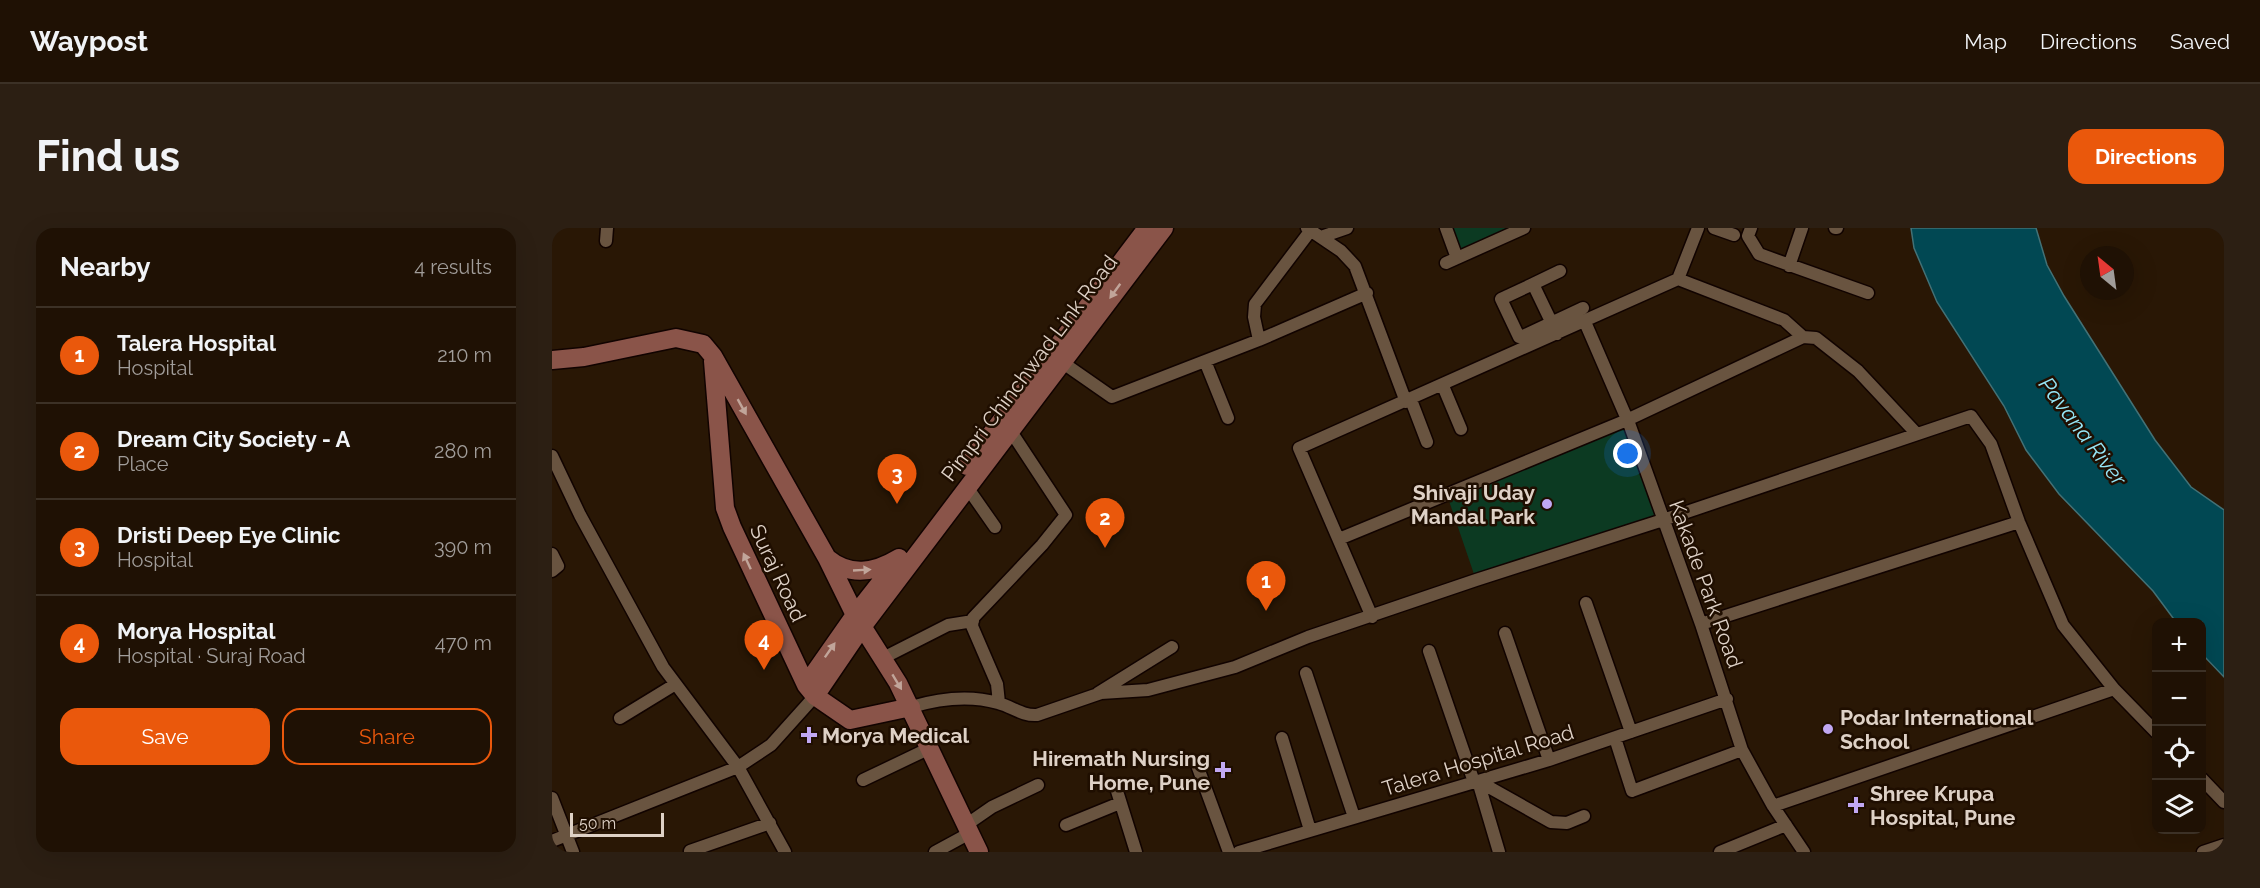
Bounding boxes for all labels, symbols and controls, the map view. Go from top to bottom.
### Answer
text: Waypost [30,25,148,58]
text: Map [1964,29,2007,54]
text: Directions [2040,29,2137,54]
text: Saved [2170,29,2230,54]
button: Directions [2068,129,2224,184]
text: Find us [36,132,180,181]
north arrow [2080,246,2134,300]
street label: Pimpri Chinchwad Link Road [936,250,1122,486]
text: Nearby [60,252,150,282]
text: 4 results [414,255,492,279]
one-way arrow [1110,284,1122,299]
text: Talera Hospital [117,330,276,356]
text: 1 [75,343,84,367]
text: 210 m [437,343,492,367]
text: Hospital [117,356,193,380]
water label: Pavana River [2034,372,2133,492]
one-way arrow [737,399,747,416]
text: Dream City Society - A [117,426,350,452]
text: 2 [74,439,85,463]
text: 280 m [434,439,492,463]
your location [1613,439,1642,468]
text: Place [117,452,168,476]
pin: 3 [878,454,916,504]
place label: Shivaji Uday Mandal Park [1411,480,1535,529]
marker: Shivaji Uday Mandal Park [1540,497,1554,511]
street label: Kakade Park Road [1664,497,1748,671]
pin: 2 [1086,498,1124,548]
street label: Suraj Road [745,520,811,626]
text: Dristi Deep Eye Clinic [117,522,341,548]
text: 3 [74,535,85,559]
text: 390 m [434,535,492,559]
text: Hospital [117,548,193,572]
one-way arrow [743,552,752,569]
pin: 1 [1246,562,1286,611]
one-way arrow [853,566,872,575]
text: Morya Hospital [117,618,275,644]
map controls [2152,618,2206,834]
button: + [2152,618,2206,672]
pin: 4 [744,620,784,670]
text: 4 [74,631,85,655]
text: 470 m [435,631,492,655]
one-way arrow [824,642,836,658]
text: Hospital · Suraj Road [117,644,306,668]
button: − [2152,672,2206,726]
one-way arrow [892,674,903,690]
place label: Podar International School [1840,705,2034,754]
button: Save [60,708,270,765]
button: Share [282,708,492,765]
street label: Talera Hospital Road [1379,719,1577,801]
marker: Podar International School [1821,722,1835,736]
place label: Morya Medical [822,723,970,748]
marker: Morya Medical [800,726,818,744]
button: locate [2152,726,2206,780]
place label: Hiremath Nursing Home, Pune [1032,746,1210,795]
marker: Hiremath Nursing Home, Pune [1214,761,1232,779]
button: layers [2152,780,2206,834]
place label: Shree Krupa Hospital, Pune [1870,781,2016,830]
marker: Shree Krupa Hospital, Pune [1847,796,1865,814]
scale bar [570,810,664,838]
text: 50 m [579,814,616,833]

